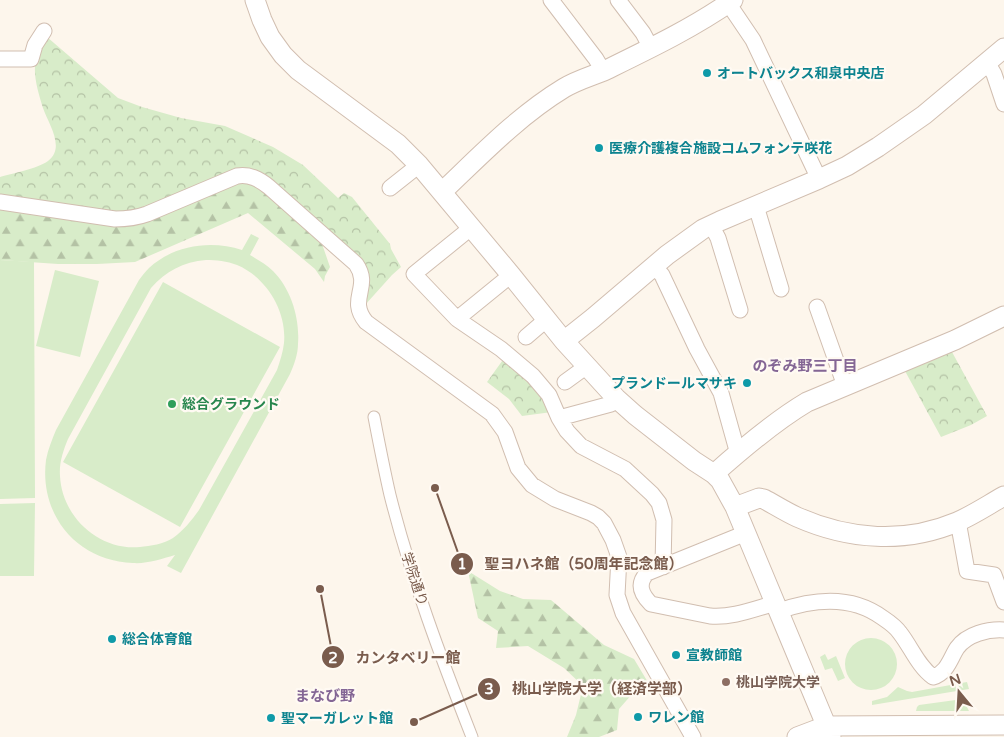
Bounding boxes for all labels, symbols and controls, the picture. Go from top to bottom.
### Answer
place label: オートバックス和泉中央店 [717,65,885,82]
marker: オートバックス和泉中央店 [701,67,713,79]
place label: 医療介護複合施設コムフォンテ咲花 [609,140,832,157]
marker: 医療介護複合施設コムフォンテ咲花 [593,142,605,154]
district label: のぞみ野三丁目 [752,357,858,375]
place label: プランドールマサキ [611,375,737,392]
marker: プランドールマサキ [741,377,753,389]
place label: 総合グラウンド [182,396,280,413]
marker: 総合グラウンド [166,398,178,410]
callout: 聖ヨハネ館（50周年記念館） [449,549,693,579]
street label: 学院通り [398,550,431,608]
text: 1 [457,555,467,573]
text: 聖ヨハネ館（50周年記念館） [485,555,683,573]
place label: 総合体育館 [122,631,192,648]
marker: 総合体育館 [106,633,118,645]
callout: カンタベリー館 [321,642,471,672]
place label: 宣教師館 [686,647,742,664]
text: 2 [328,649,338,667]
text: カンタベリー館 [355,649,461,667]
marker: 宣教師館 [670,649,682,661]
north arrow [934,667,984,717]
text: N [947,670,963,690]
callout: 桃山学院大学（経済学部） [477,674,702,704]
place label: 桃山学院大学 [736,674,820,691]
marker: 桃山学院大学 [720,676,732,688]
text: 3 [484,680,494,698]
text: 桃山学院大学（経済学部） [512,680,692,698]
district label: まなび野 [295,687,355,705]
place label: ワレン館 [648,709,704,726]
place label: 聖マーガレット館 [281,710,393,727]
marker: ワレン館 [632,711,644,723]
marker: 聖マーガレット館 [265,712,277,724]

